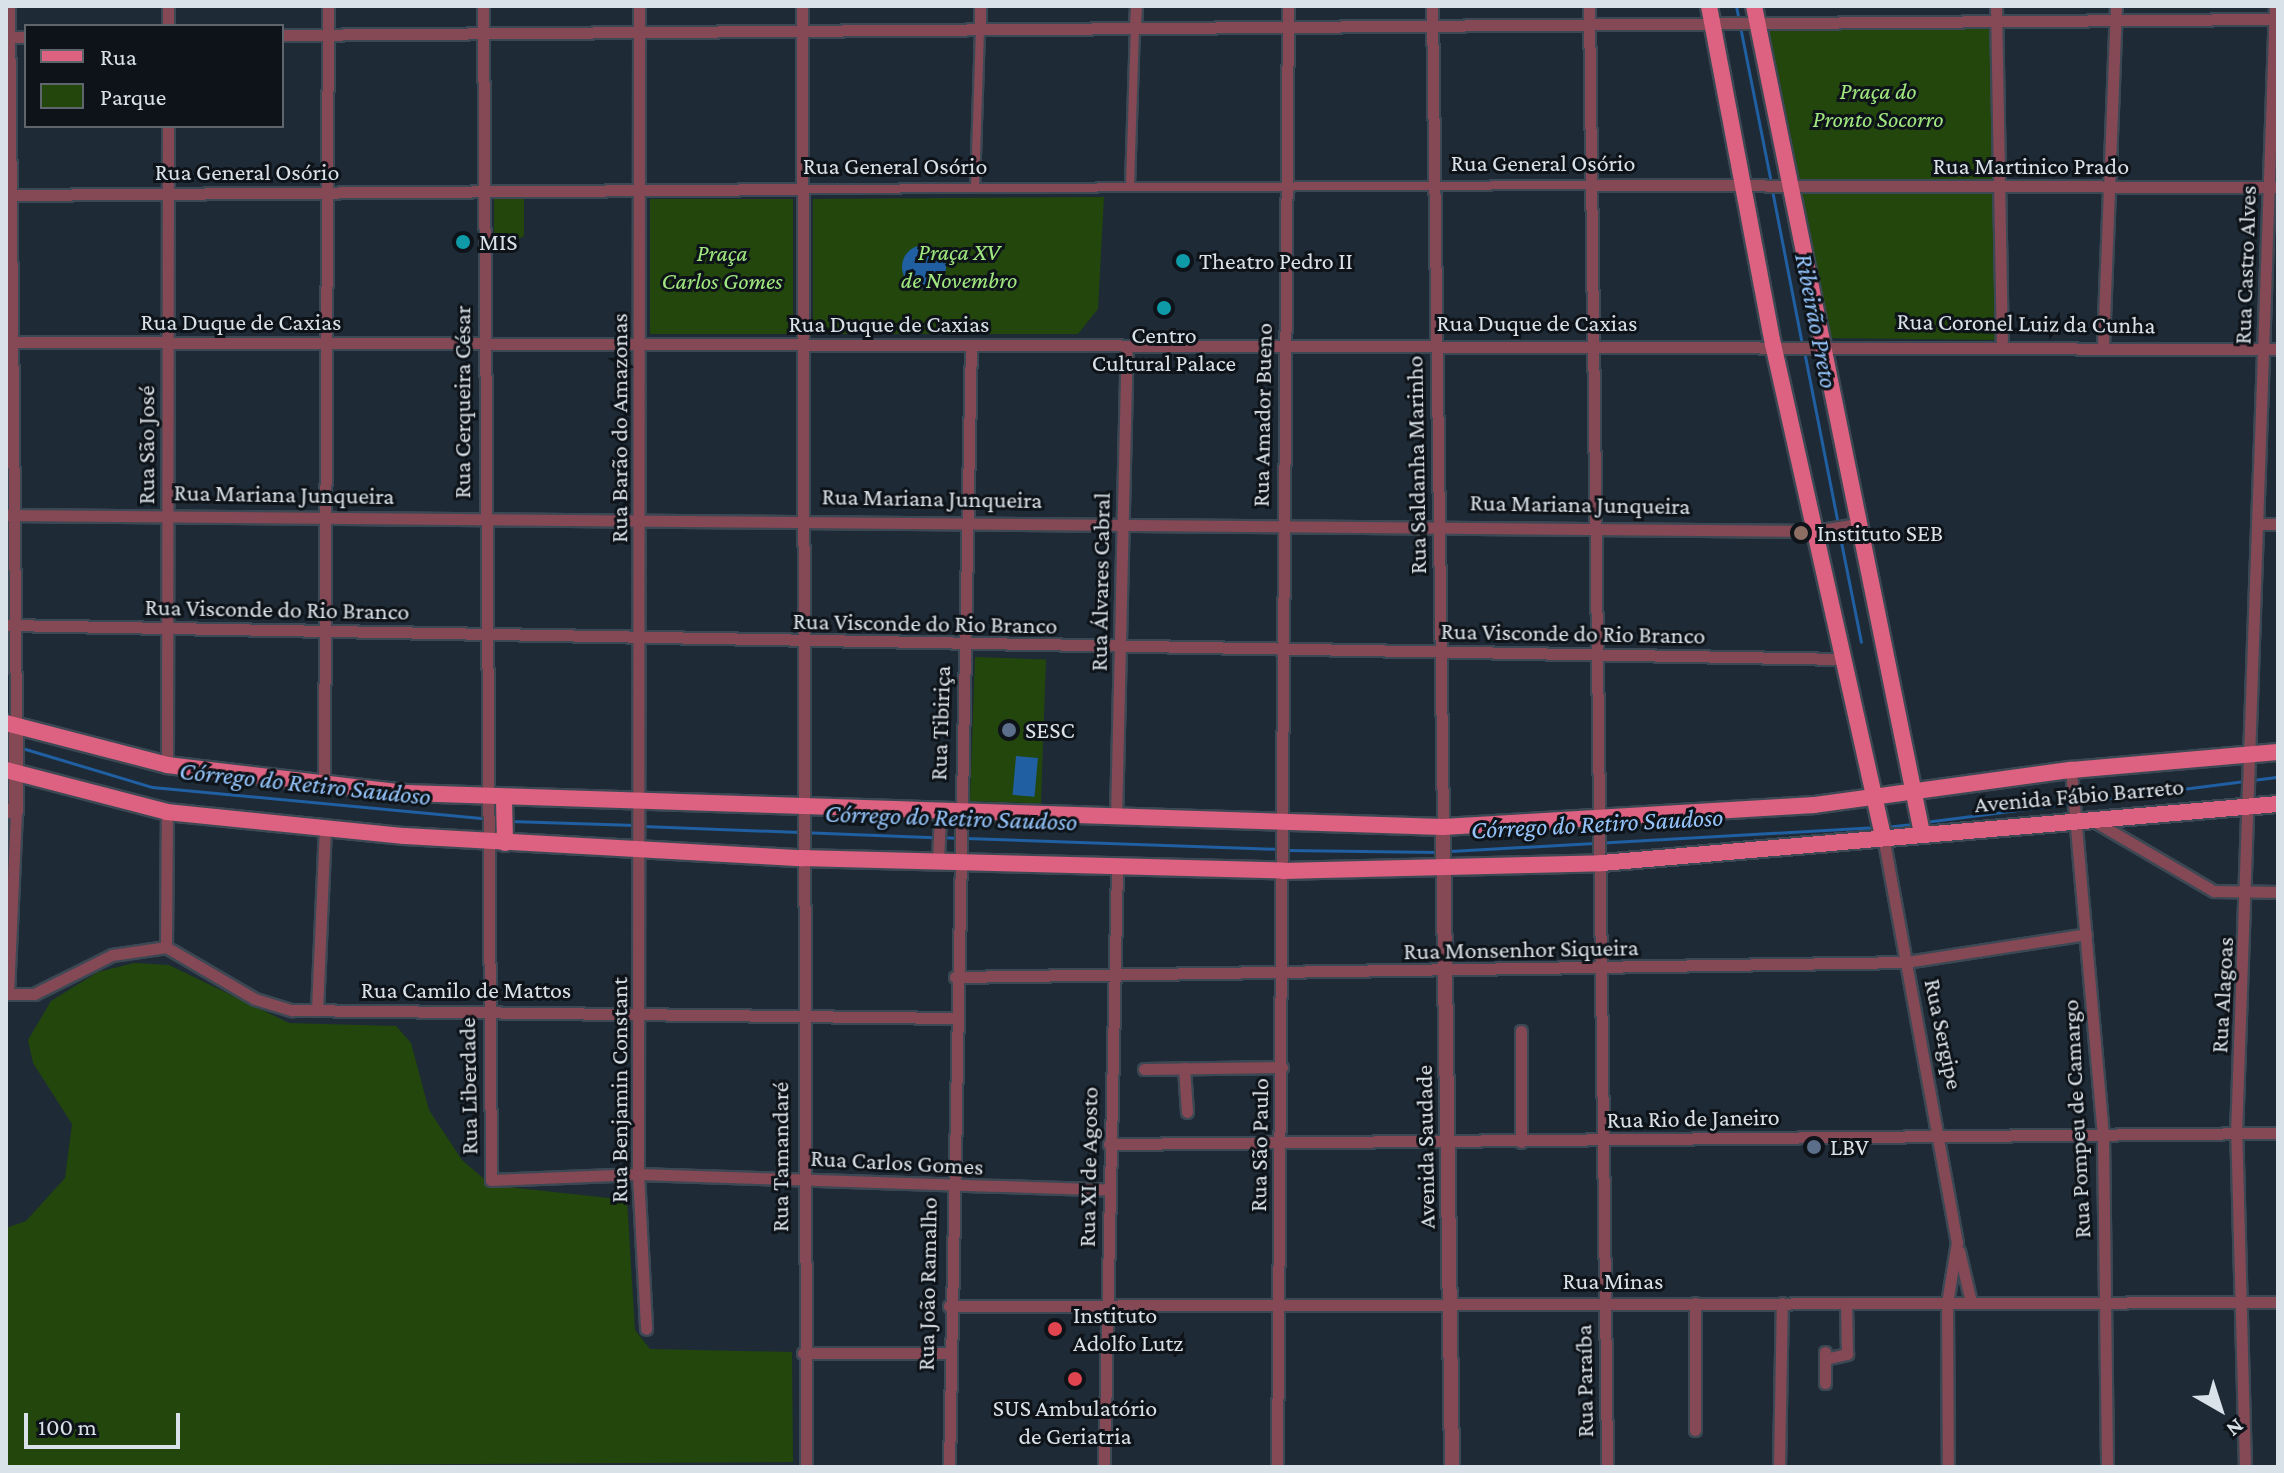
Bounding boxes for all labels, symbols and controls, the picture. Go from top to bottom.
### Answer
legend [24,24,284,128]
text: Rua [100,43,137,70]
park label: Praça do Pronto Socorro [1813,77,1943,133]
text: Parque [100,83,166,110]
street label: Rua General Osório [1451,149,1635,177]
street label: Rua General Osório [803,152,987,180]
street label: Rua Martinico Prado [1933,152,2129,180]
street label: Rua General Osório [155,158,339,186]
street label: Rua Castro Alves [2228,185,2262,345]
place label: MIS [479,228,517,256]
marker: MIS [454,233,472,251]
park label: Praça XV de Novembro [901,238,1017,294]
park label: Praça Carlos Gomes [661,239,783,295]
place label: Theatro Pedro II [1199,247,1353,275]
water label: Ribeirão Preto [1788,251,1844,391]
marker: Theatro Pedro II [1174,252,1192,270]
marker: Centro Cultural Palace [1155,299,1173,317]
street label: Rua Cerqueira César [448,305,476,499]
street label: Rua Coronel Luiz da Cunha [1896,306,2156,340]
street label: Rua Duque de Caxias [140,308,342,336]
street label: Rua Duque de Caxias [1436,309,1638,337]
street label: Rua Duque de Caxias [788,310,990,338]
street label: Rua Barão do Amazonas [605,313,633,543]
place label: Centro Cultural Palace [1092,321,1236,377]
street label: Rua Amador Bueno [1246,323,1278,507]
street label: Rua Saldanha Marinho [1400,355,1432,575]
street label: Rua São José [132,385,160,505]
street label: Rua Mariana Junqueira [173,478,395,510]
street label: Rua Mariana Junqueira [821,482,1043,514]
street label: Rua Mariana Junqueira [1469,488,1691,520]
street label: Rua Álvares Cabral [1084,492,1116,672]
place label: Instituto SEB [1817,519,1943,547]
marker: Instituto SEB [1792,524,1810,542]
street label: Rua Visconde do Rio Branco [144,592,410,626]
street label: Rua Visconde do Rio Branco [792,606,1058,640]
street label: Rua Visconde do Rio Branco [1440,616,1706,650]
street label: Rua Tibiriça [924,665,956,781]
place label: SESC [1025,716,1075,744]
marker: SESC [1000,721,1018,739]
water label: Córrego do Retiro Saudoso [178,755,432,813]
street label: Avenida Fábio Barreto [1973,771,2185,819]
water label: Córrego do Retiro Saudoso [824,798,1078,838]
water label: Córrego do Retiro Saudoso [1470,802,1724,846]
street label: Rua Monsenhor Siqueira [1403,933,1639,965]
street label: Rua Alagoas [2205,936,2239,1054]
street label: Rua Camilo de Mattos [361,976,571,1004]
street label: Rua Sergipe [1918,976,1970,1092]
street label: Rua Benjamin Constant [605,977,633,1203]
street label: Rua Pompeu de Camargo [2055,999,2097,1239]
street label: Rua Liberdade [452,1017,484,1155]
street label: Avenida Saudade [1409,1065,1441,1229]
street label: Rua São Paulo [1243,1078,1275,1212]
street label: Rua Tamandaré [766,1082,794,1232]
street label: Rua XI de Agosto [1072,1087,1104,1247]
street label: Rua Rio de Janeiro [1606,1102,1780,1134]
place label: LBV [1830,1133,1869,1161]
marker: LBV [1805,1138,1823,1156]
street label: Rua Carlos Gomes [810,1143,984,1181]
street label: Rua João Ramalho [911,1197,943,1371]
street label: Rua Minas [1563,1267,1663,1295]
place label: Instituto Adolfo Lutz [1073,1301,1183,1357]
marker: Instituto Adolfo Lutz [1044,1318,1066,1340]
street label: Rua Paraíba [1569,1324,1599,1438]
marker: SUS Ambulatório de Geriatria [1064,1368,1086,1390]
north arrow [2180,1369,2260,1449]
place label: SUS Ambulatório de Geriatria [993,1394,1157,1450]
scale bar [28,1397,184,1447]
text: 100 m [38,1413,97,1440]
text: N [2222,1414,2249,1442]

